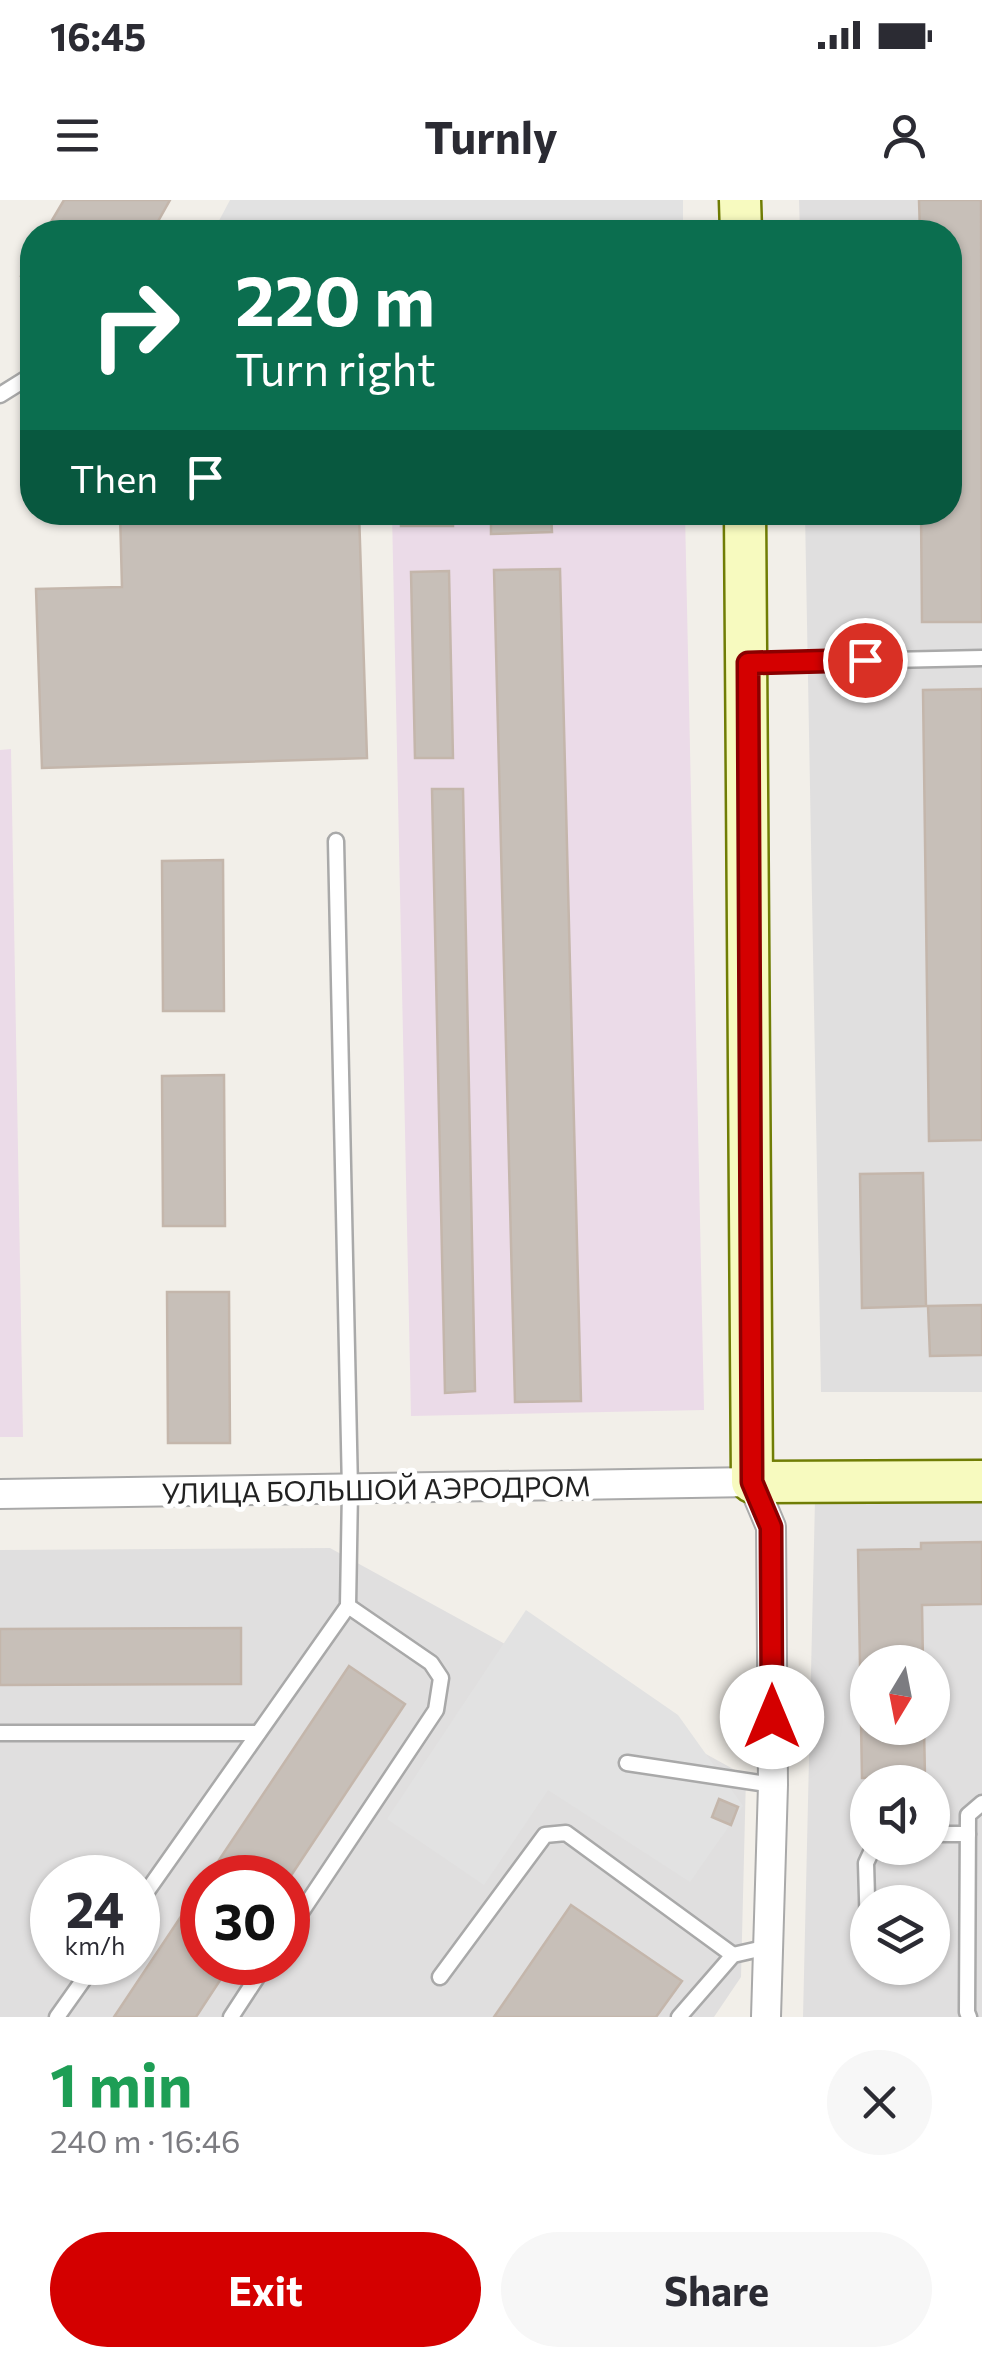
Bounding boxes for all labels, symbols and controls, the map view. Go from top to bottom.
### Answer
text: 16:45 [50,12,146,59]
icon: menu [50,108,105,163]
text: Turnly [424,108,558,163]
icon: person [877,108,932,163]
text: 220 m [235,255,435,340]
icon: right [70,260,200,390]
text: Turn right [235,340,436,395]
icon: arrive [178,450,233,505]
text: Then [70,454,158,501]
pin [823,618,908,703]
icon: arrive [838,633,893,688]
street label: УЛИЦА БОЛЬШОЙ АЭРОДРОМ [161,1468,591,1510]
north arrow [850,1645,950,1745]
map controls [850,1645,950,1985]
position arrow [720,1665,824,1769]
button: sound [850,1765,950,1865]
speed limit sign: 30 [180,1855,310,1985]
text: 24 [66,1877,124,1938]
button: layers [850,1885,950,1985]
text: km/h [65,1930,125,1960]
text: 1 min [50,2046,192,2119]
button: close [827,2050,932,2155]
text: 240 m · 16:46 [50,2120,240,2160]
button: Exit [50,2232,481,2347]
button: Share [501,2232,932,2347]

